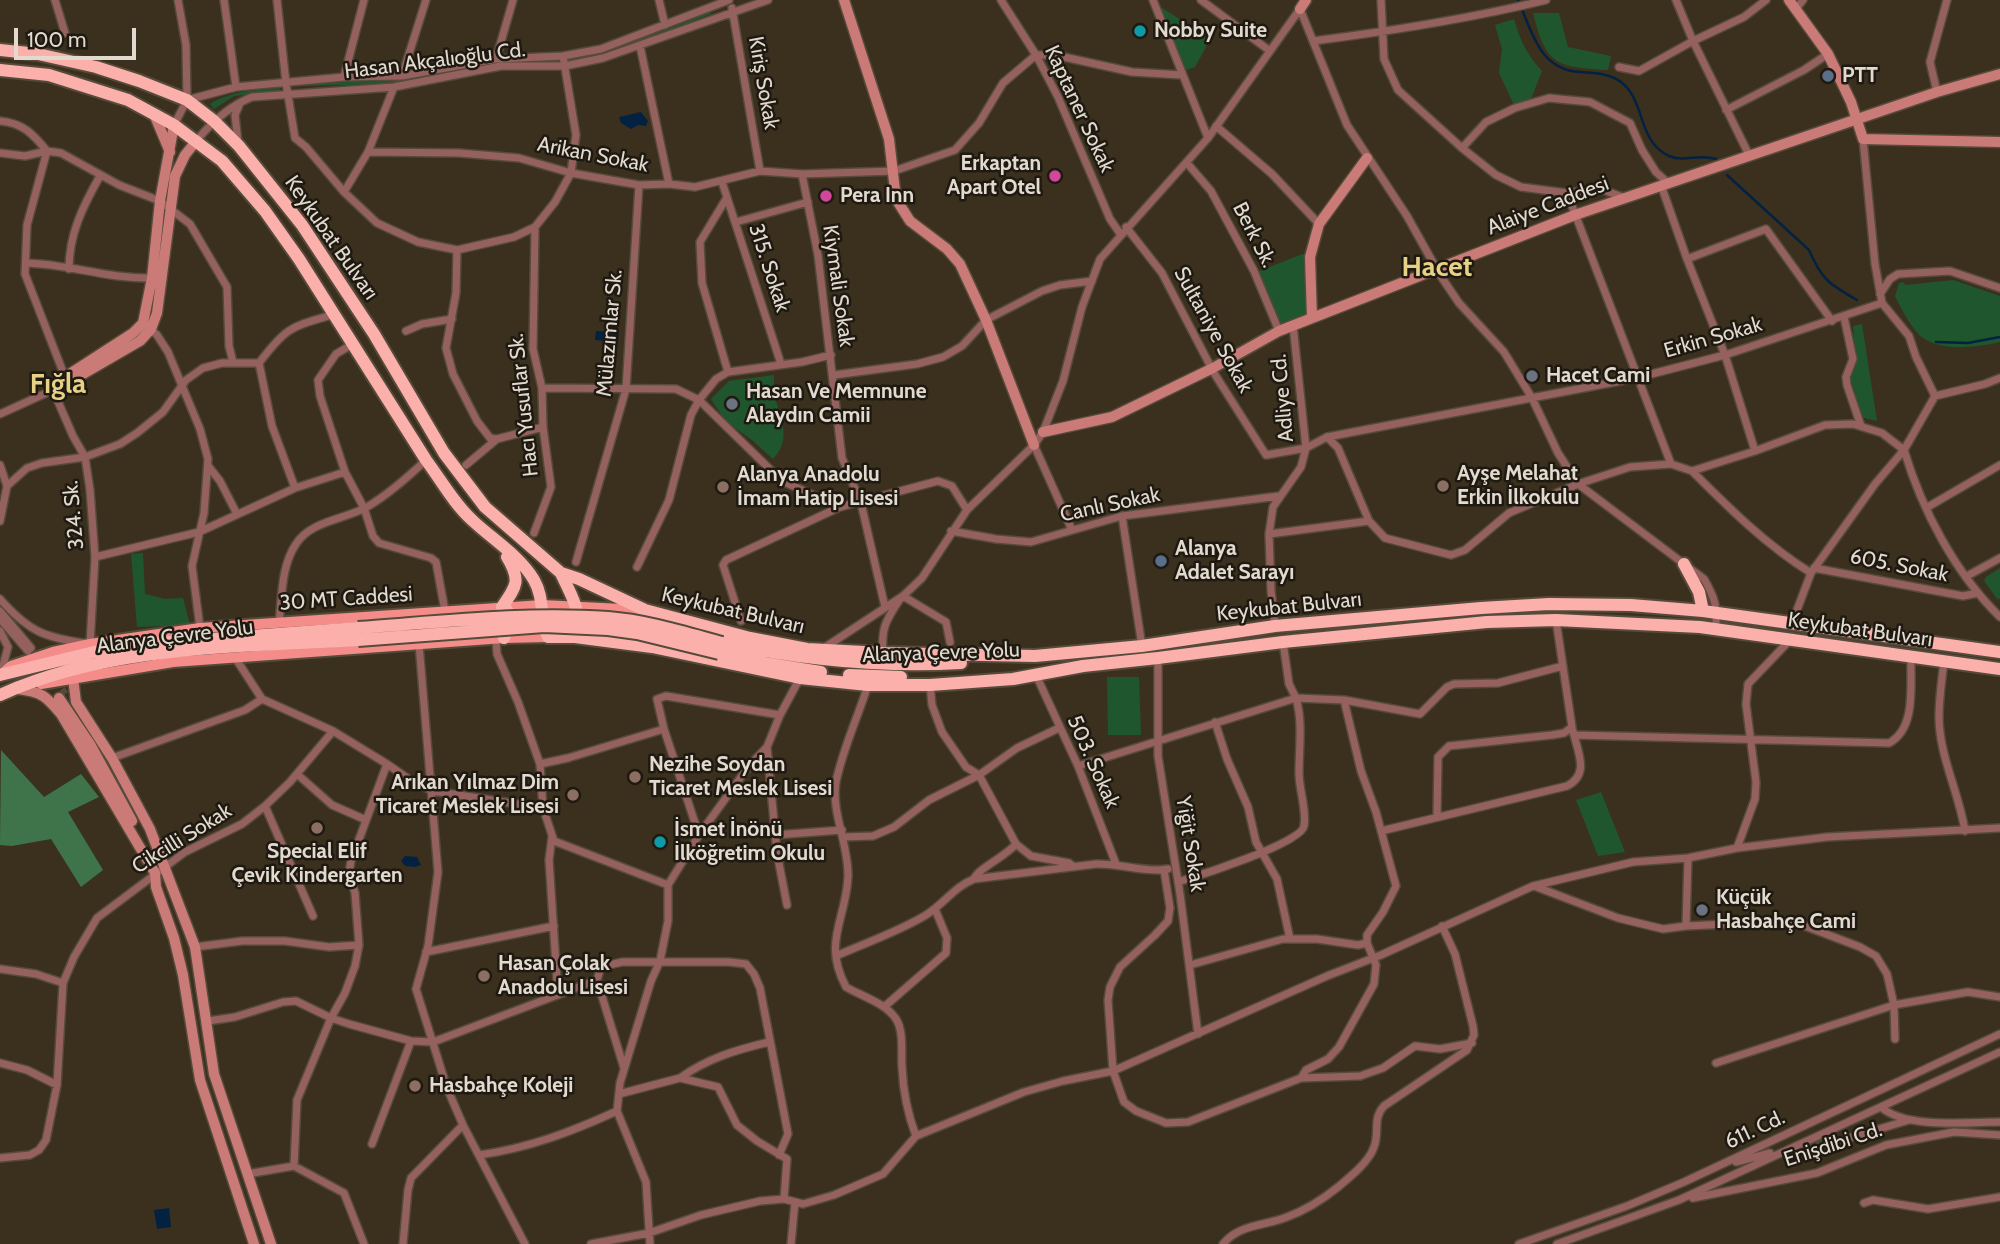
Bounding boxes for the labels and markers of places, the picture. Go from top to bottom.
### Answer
place label: Nobby Suite [1154,18,1267,44]
marker: Nobby Suite [1132,23,1148,39]
place label: PTT [1842,63,1878,89]
marker: PTT [1820,68,1836,84]
place label: Erkaptan Apart Otel [947,151,1041,201]
marker: Erkaptan Apart Otel [1047,168,1063,184]
place label: Pera Inn [840,183,914,209]
marker: Pera Inn [818,188,834,204]
place label: Hacet Cami [1546,363,1650,389]
marker: Hacet Cami [1524,368,1540,384]
place label: Hasan Ve Memnune Alaydın Camii [746,379,926,429]
marker: Hasan Ve Memnune Alaydın Camii [724,396,740,412]
place label: Ayşe Melahat Erkin İlkokulu [1457,461,1579,511]
place label: Alanya Anadolu İmam Hatip Lisesi [737,462,898,512]
marker: Ayşe Melahat Erkin İlkokulu [1435,478,1451,494]
marker: Alanya Anadolu İmam Hatip Lisesi [715,479,731,495]
place label: Alanya Adalet Sarayı [1175,536,1294,586]
marker: Alanya Adalet Sarayı [1153,553,1169,569]
place label: Nezihe Soydan Ticaret Meslek Lisesi [649,752,832,802]
marker: Nezihe Soydan Ticaret Meslek Lisesi [627,769,643,785]
place label: Arıkan Yılmaz Dim Ticaret Meslek Lisesi [376,770,559,820]
marker: Arıkan Yılmaz Dim Ticaret Meslek Lisesi [565,787,581,803]
place label: İsmet İnönü İlköğretim Okulu [674,817,825,867]
marker: Special Elif Çevik Kindergarten [309,820,325,836]
marker: İsmet İnönü İlköğretim Okulu [652,834,668,850]
place label: Special Elif Çevik Kindergarten [231,839,403,889]
place label: Küçük Hasbahçe Cami [1716,885,1856,935]
marker: Küçük Hasbahçe Cami [1694,902,1710,918]
place label: Hasan Çolak Anadolu Lisesi [498,951,628,1001]
marker: Hasan Çolak Anadolu Lisesi [476,968,492,984]
place label: Hasbahçe Koleji [429,1073,573,1099]
marker: Hasbahçe Koleji [407,1078,423,1094]

